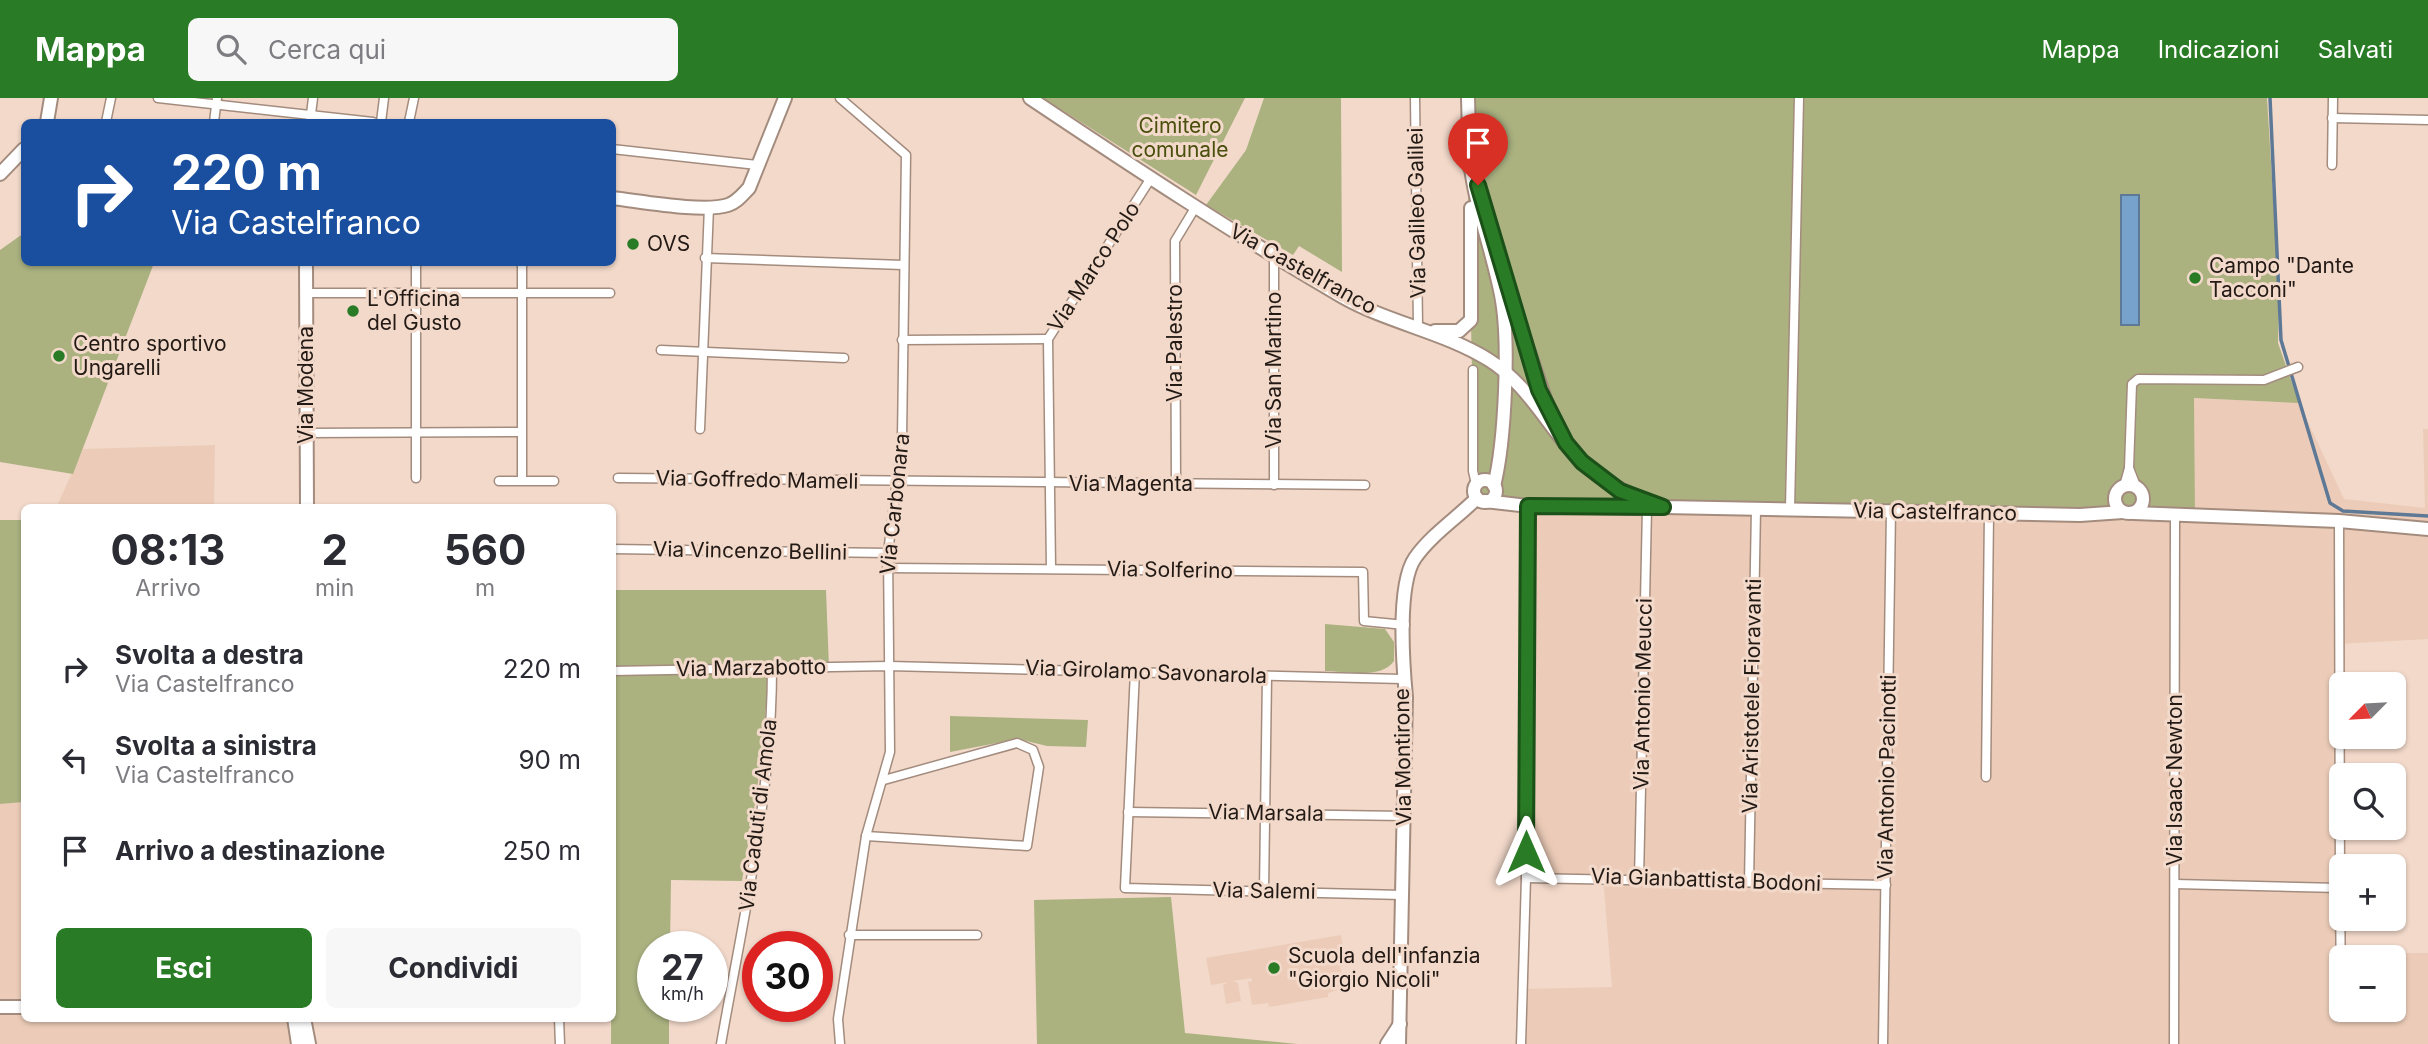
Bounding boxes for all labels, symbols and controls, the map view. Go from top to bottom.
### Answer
search box [188,18,678,81]
text: Mappa [35,29,146,69]
icon: search [212,30,250,68]
text: Cerca qui [268,34,386,65]
text: Mappa [2041,35,2120,64]
text: Indicazioni [2158,35,2280,64]
text: Salvati [2318,35,2393,64]
park label: Cimitero comunale [1132,113,1228,162]
pin [1448,113,1508,185]
icon: arrive [1459,124,1497,162]
street label: Via Galileo Galilei [1403,127,1430,299]
text: 220 m [171,143,322,202]
icon: right [56,147,147,238]
street label: Via Marco Polo [1042,197,1145,336]
text: Via Castelfranco [171,203,421,242]
street label: Via Castelfranco [1225,218,1381,319]
place label: OVS [647,231,690,256]
marker: OVS [625,236,641,252]
place label: Campo "Dante Tacconi" [2209,253,2354,302]
marker: Campo "Dante Tacconi" [2187,270,2203,286]
street label: Via Palestro [1162,284,1187,402]
place label: L'Officina del Gusto [367,286,462,335]
street label: Via San Martino [1261,292,1286,448]
marker: L'Officina del Gusto [345,303,361,319]
street label: Via Modena [293,326,318,444]
place label: Centro sportivo Ungarelli [73,331,227,380]
marker: Centro sportivo Ungarelli [51,348,67,364]
street label: Via Carbonara [875,432,914,576]
street label: Via Goffredo Mameli [655,465,859,494]
street label: Via Magenta [1069,471,1193,496]
street label: Via Castelfranco [1853,498,2017,525]
text: 08:13 [111,524,225,575]
text: 2 [321,524,348,575]
text: 560 [444,524,526,575]
street label: Via Vincenzo Bellini [653,536,847,565]
street label: Via Solferino [1107,556,1233,583]
text: Arrivo [135,574,201,602]
text: min [315,574,354,602]
text: m [475,574,495,602]
street label: Via Aristotele Fioravanti [1737,578,1766,814]
street label: Via Antonio Meucci [1628,598,1657,790]
text: Svolta a destra [115,639,304,670]
icon: right [56,650,94,688]
text: 220 m [503,653,581,684]
street label: Via Marzabotto [676,654,826,681]
street label: Via Girolamo Savonarola [1025,655,1267,688]
text: Via Castelfranco [115,670,295,698]
north arrow [2329,672,2406,749]
map controls [2329,672,2406,1022]
street label: Via Antonio Pacinotti [1872,674,1901,880]
street label: Via Montirone [1389,688,1416,826]
street label: Via Isaac Newton [2162,694,2187,866]
street label: Via Caduti di Amola [733,717,782,913]
text: Svolta a sinistra [115,730,317,761]
icon: left [56,741,94,779]
text: 90 m [518,744,581,775]
text: Via Castelfranco [115,761,295,789]
button: search [2329,763,2406,840]
street label: Via Marsala [1208,799,1324,826]
position arrow [1489,815,1563,889]
icon: arrive [56,832,94,870]
text: Arrivo a destinazione [115,835,385,866]
text: 250 m [503,835,581,866]
button: + [2329,854,2406,931]
street label: Via Gianbattista Bodoni [1590,863,1822,896]
street label: Via Salemi [1212,877,1316,904]
button: Esci [56,928,312,1008]
button: Condividi [326,928,581,1008]
speed limit sign: 30 [742,931,833,1022]
place label: Scuola dell'infanzia "Giorgio Nicoli" [1288,943,1480,992]
button: − [2329,945,2406,1022]
text: 27 [661,946,704,988]
marker: Scuola dell'infanzia "Giorgio Nicoli" [1266,960,1282,976]
text: km/h [661,983,704,1004]

